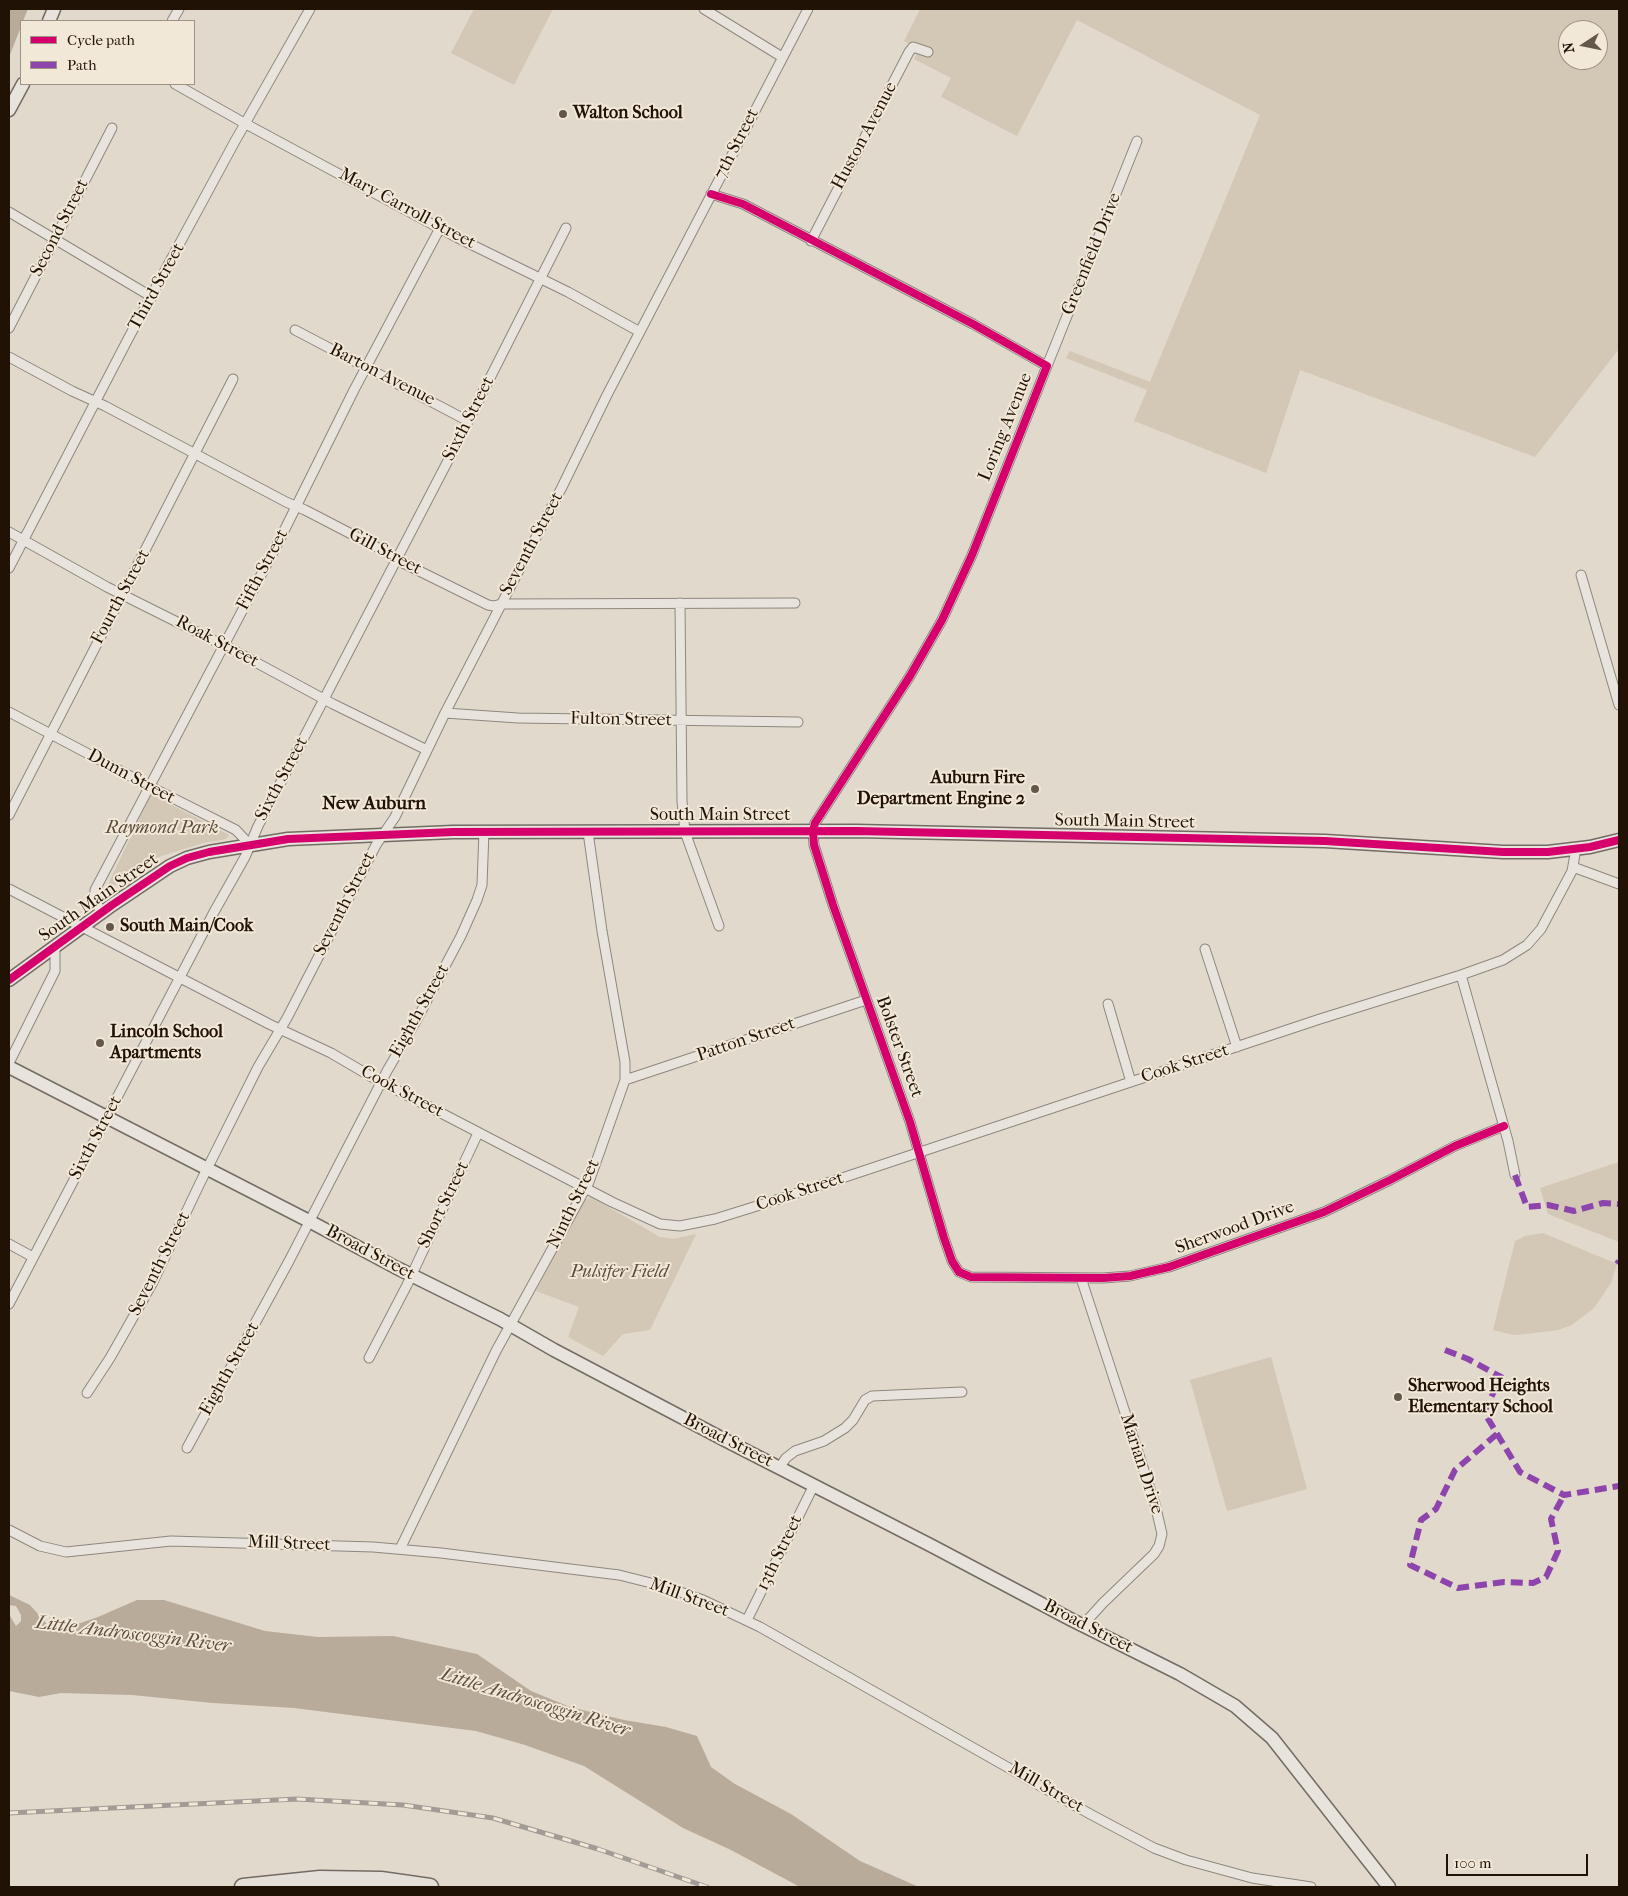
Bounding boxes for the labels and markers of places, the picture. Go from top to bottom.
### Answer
place label: Walton School [573,103,683,125]
marker: Walton School [557,108,569,120]
place label: Auburn Fire Department Engine 2 [857,768,1025,811]
marker: Auburn Fire Department Engine 2 [1029,783,1041,795]
place label: South Main/Cook [120,916,253,938]
marker: South Main/Cook [104,921,116,933]
place label: Lincoln School Apartments [110,1022,223,1064]
marker: Lincoln School Apartments [94,1037,106,1049]
place label: Sherwood Heights Elementary School [1408,1376,1553,1418]
marker: Sherwood Heights Elementary School [1392,1391,1404,1403]

